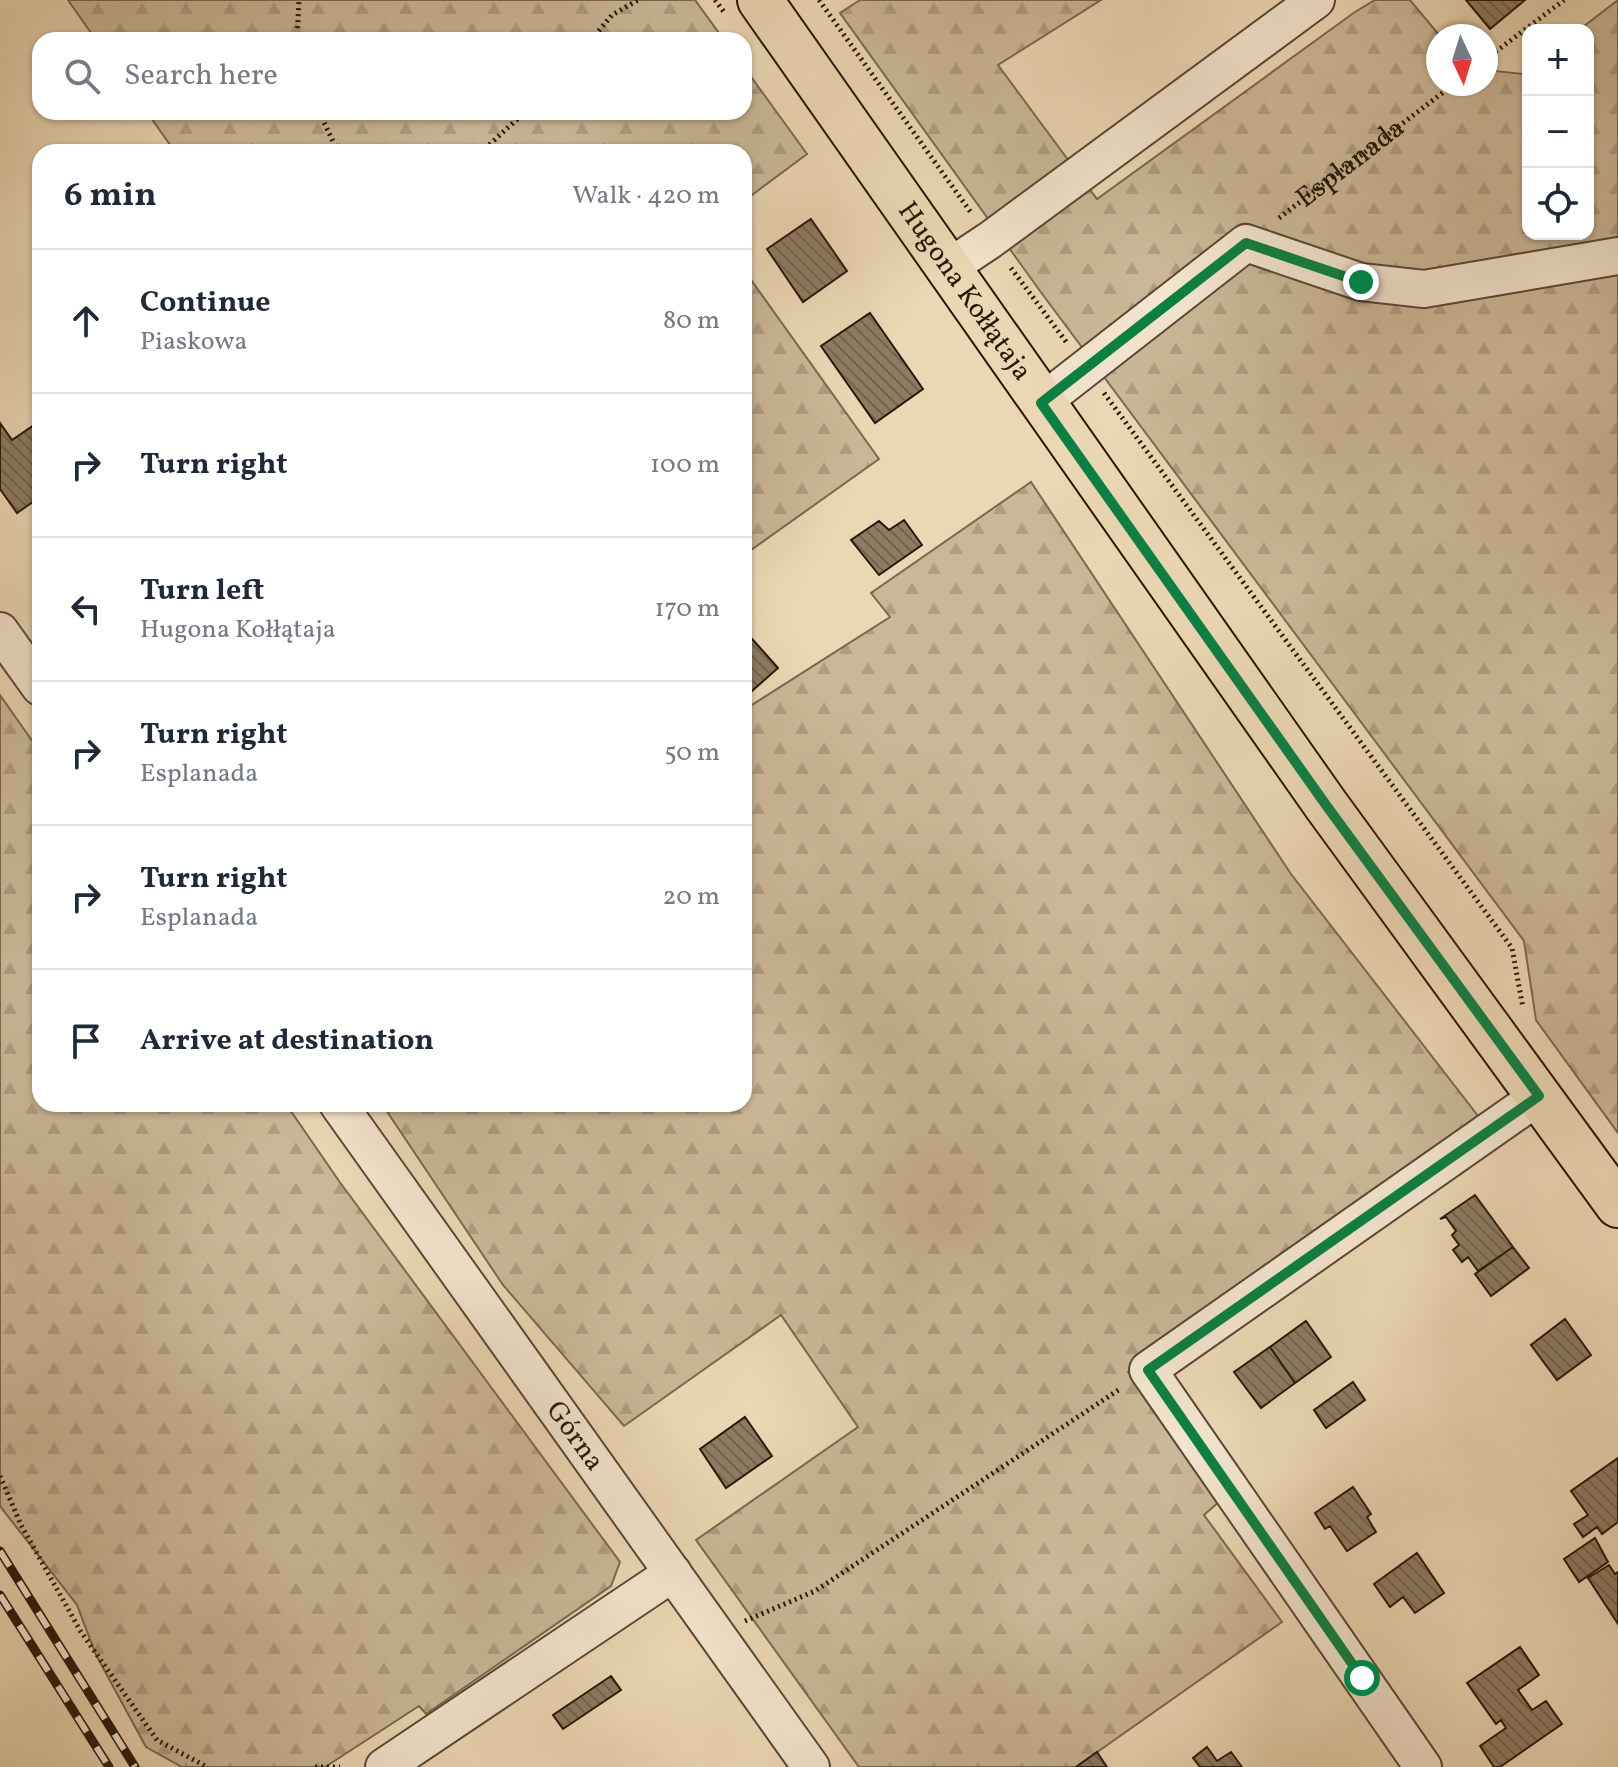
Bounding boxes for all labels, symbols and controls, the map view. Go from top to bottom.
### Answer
north arrow [1426,24,1498,96]
map controls [1522,24,1594,240]
button: + [1522,24,1594,96]
search box [32,32,752,120]
icon: search [60,54,104,98]
text: Search here [124,55,278,97]
button: − [1522,96,1594,168]
street label: Esplanada [1288,109,1413,217]
button: locate [1522,168,1594,240]
text: 6 min [64,173,157,220]
text: Walk · 420 m [572,178,720,214]
street label: Hugona Kołłątaja [888,194,1041,389]
route end [1343,264,1379,300]
text: Continue [140,282,271,324]
icon: ahead [64,299,108,343]
text: 80 m [663,303,720,339]
text: Piaskowa [140,324,247,360]
icon: right [64,443,108,487]
text: Turn right [140,444,288,486]
text: 100 m [650,447,720,483]
text: Turn left [140,570,264,612]
icon: left [64,587,108,631]
text: 170 m [655,591,720,627]
text: Hugona Kołłątaja [140,612,336,648]
text: Turn right [140,714,288,756]
icon: right [64,731,108,775]
text: 50 m [664,735,720,771]
text: Esplanada [140,756,258,792]
text: Turn right [140,858,288,900]
icon: right [64,875,108,919]
text: 20 m [662,879,720,915]
text: Esplanada [140,900,258,936]
icon: arrive [64,1019,108,1063]
text: Arrive at destination [140,1020,434,1062]
street label: Górna [536,1393,613,1479]
route start [1344,1660,1380,1696]

